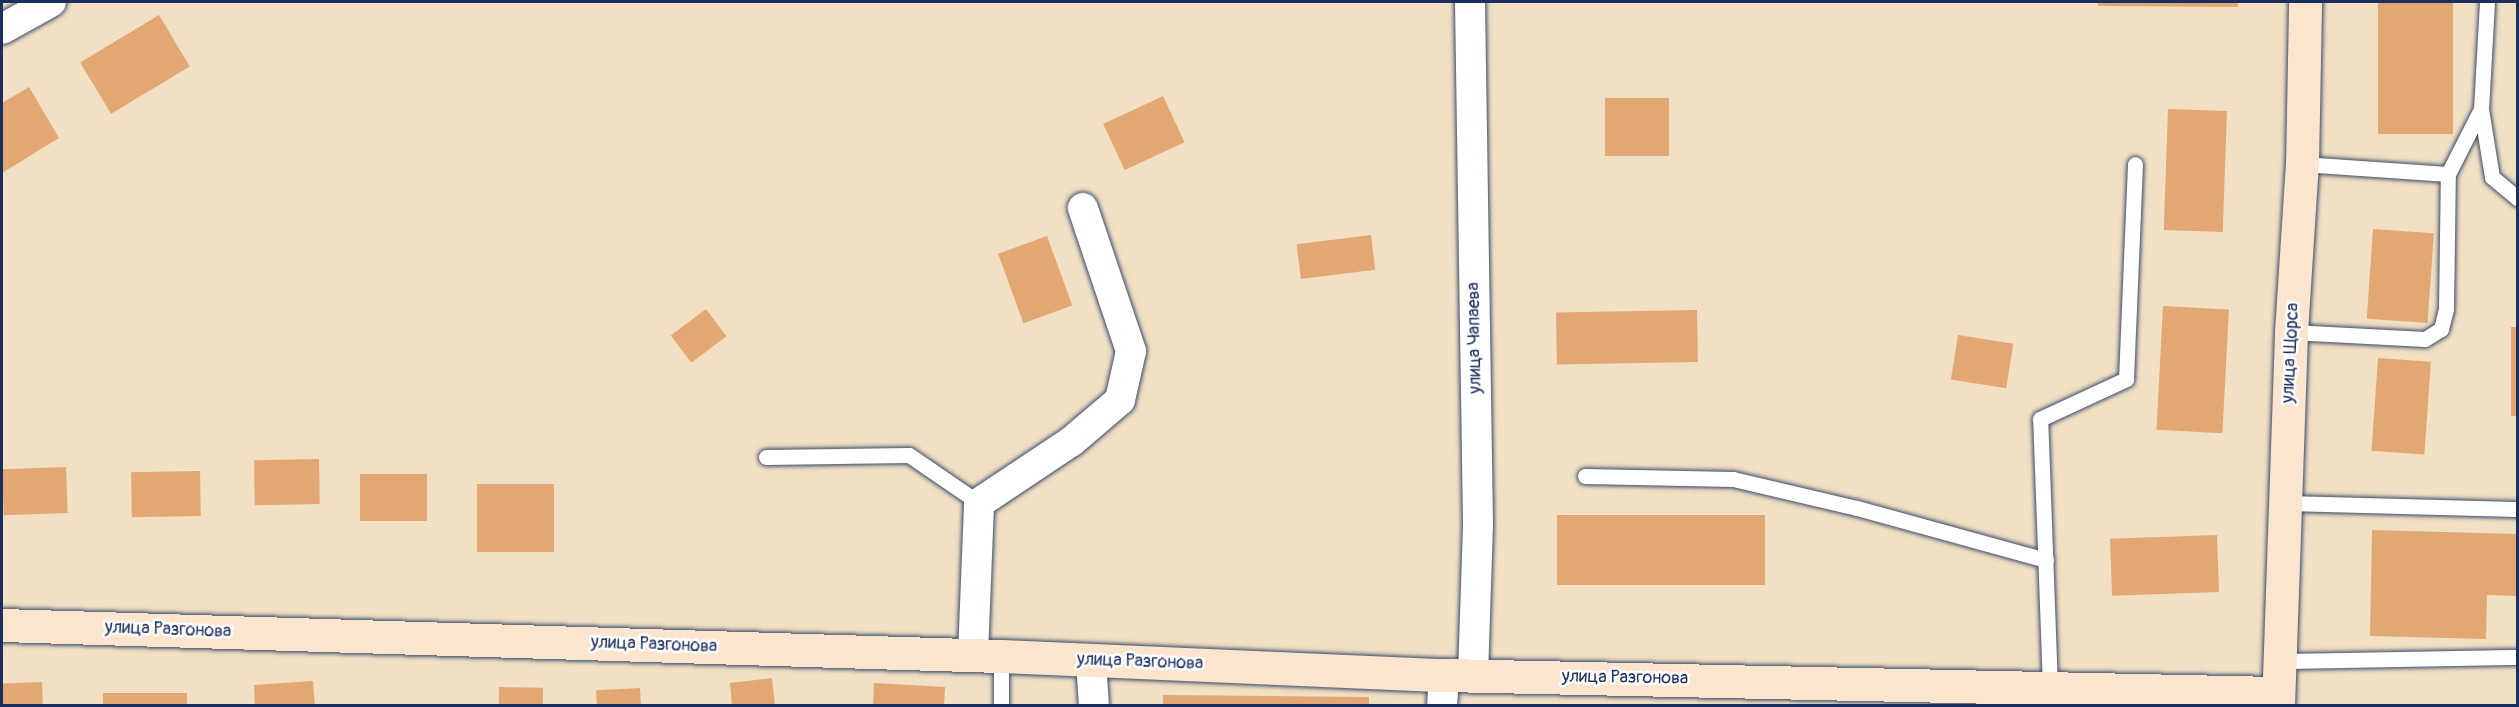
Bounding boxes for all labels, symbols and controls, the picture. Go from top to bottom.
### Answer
street label: улица Чапаева [1463,282,1487,394]
street label: улица Щорса [2278,302,2304,404]
street label: улица Разгонова [104,617,232,643]
street label: улица Разгонова [590,632,718,658]
street label: улица Разгонова [1076,649,1204,675]
street label: улица Разгонова [1562,666,1688,690]

